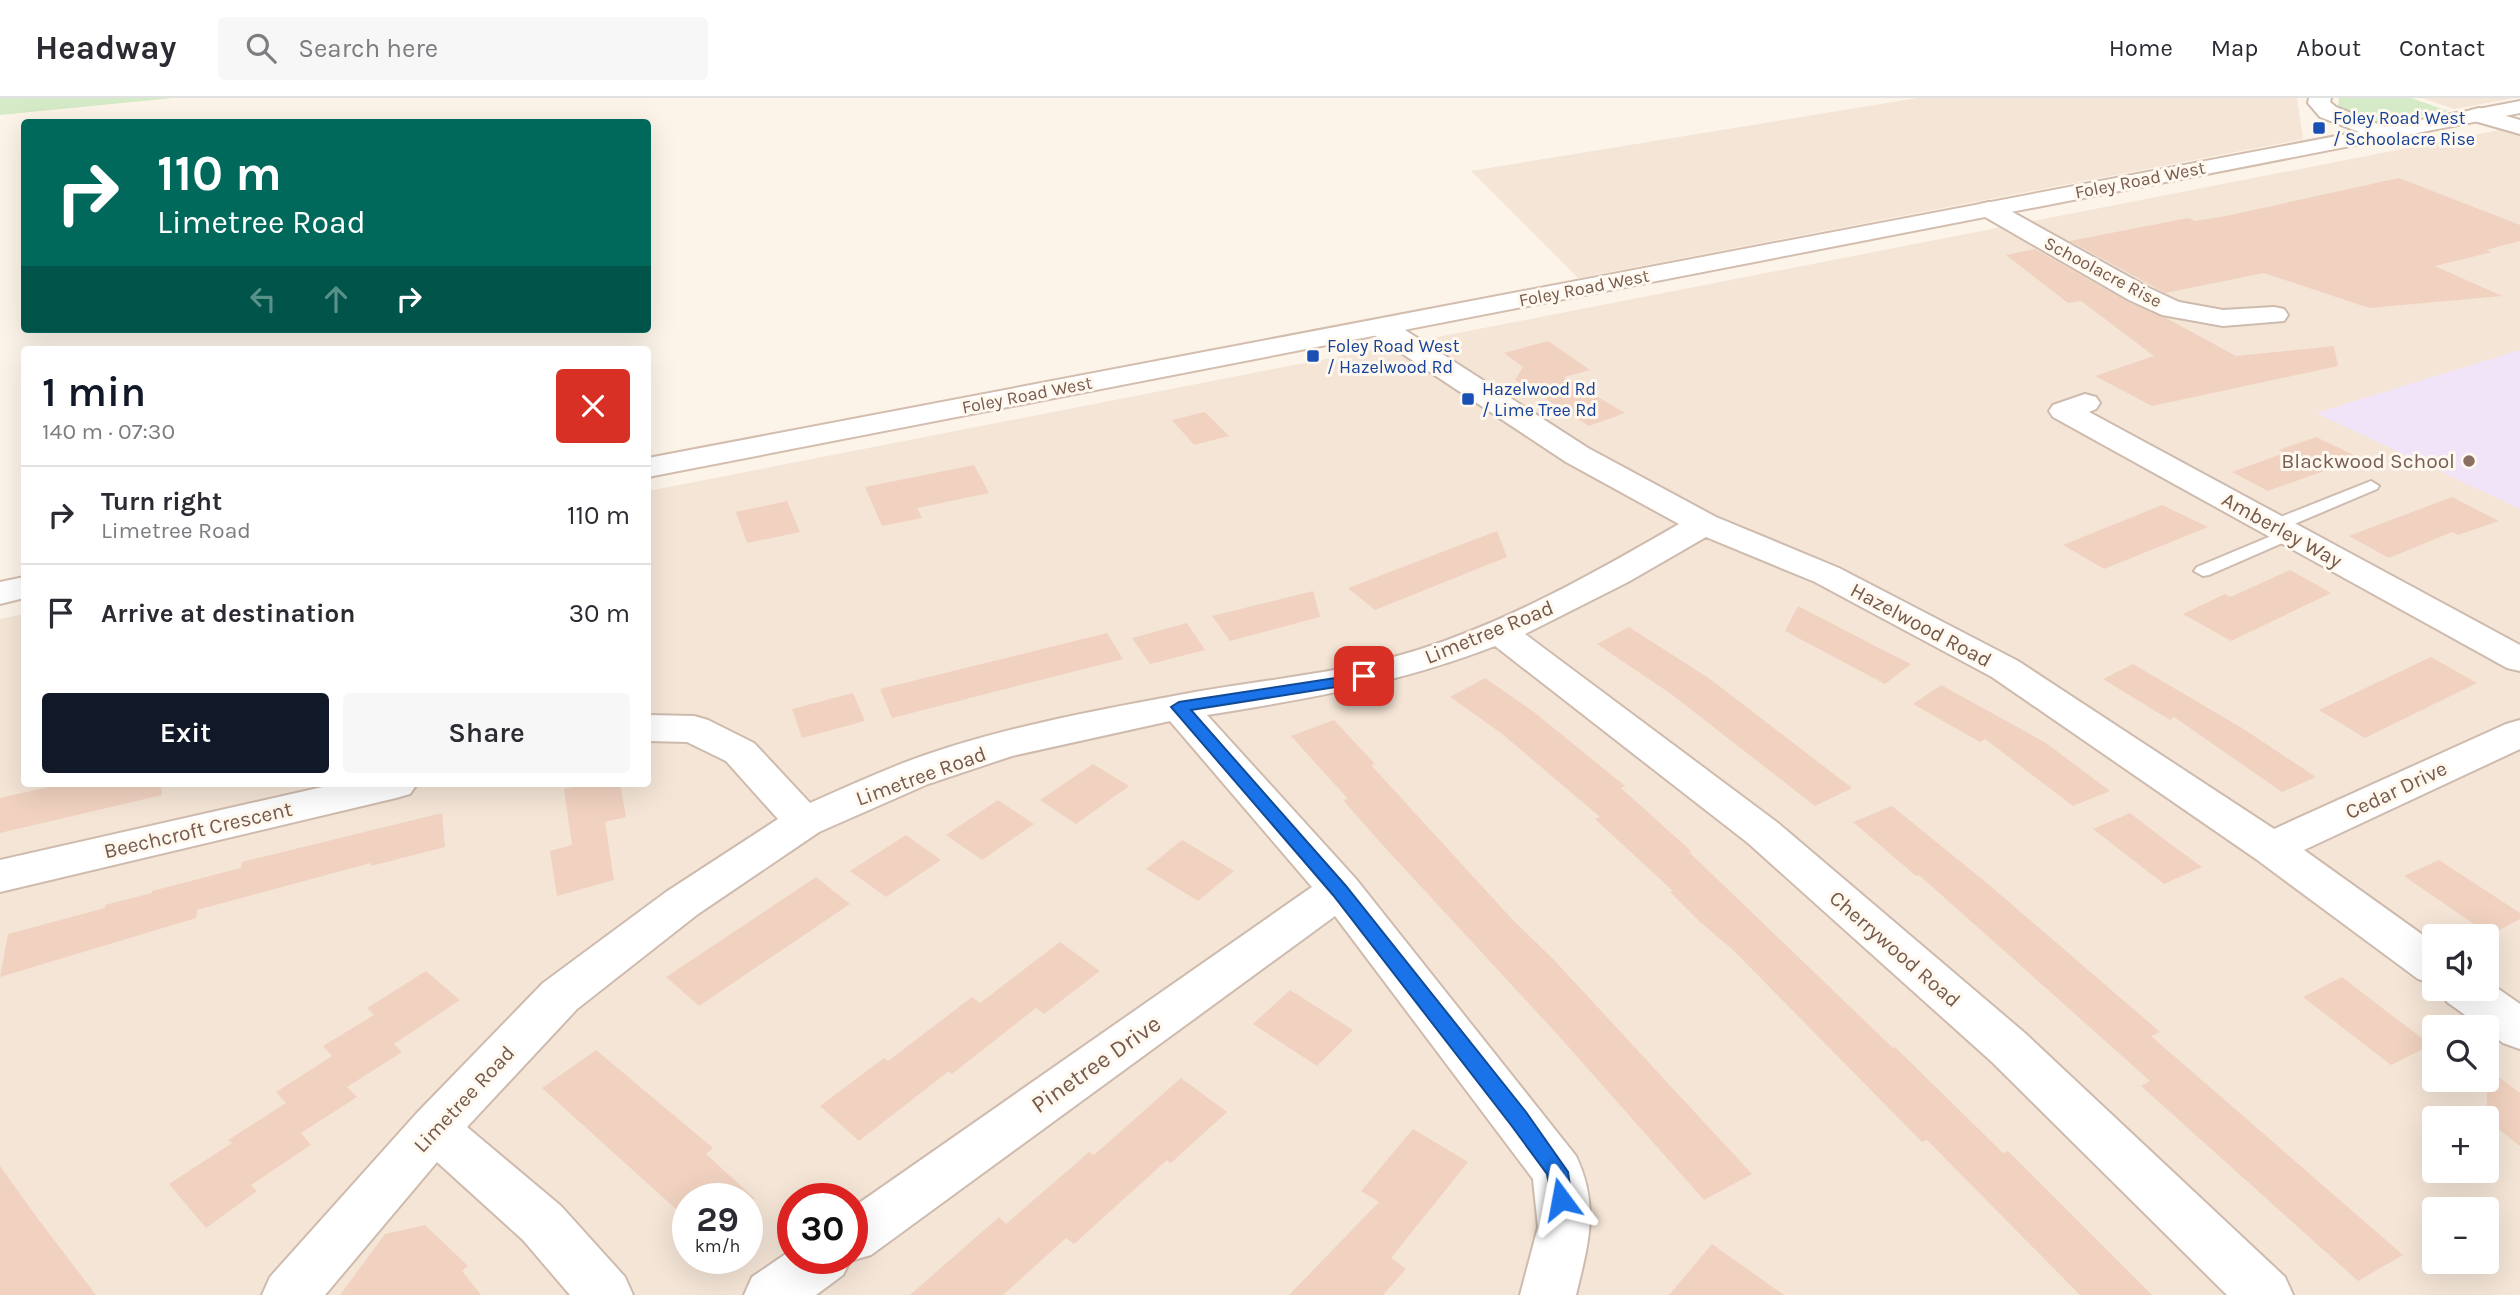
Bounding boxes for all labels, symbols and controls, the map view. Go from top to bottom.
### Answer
search box [218,17,708,80]
text: Headway [35,29,176,67]
icon: search [242,29,280,67]
text: Search here [298,33,438,64]
text: Home [2109,34,2173,62]
text: Map [2211,34,2258,62]
text: About [2296,34,2361,62]
text: Contact [2399,34,2485,62]
place label: Foley Road West / Schoolacre Rise [2333,107,2475,150]
marker: Foley Road West / Schoolacre Rise [2311,120,2327,136]
text: 110 m [157,145,282,202]
icon: right [42,147,133,238]
street label: Foley Road West [2073,157,2207,203]
text: Limetree Road [157,204,366,241]
street label: Schoolacre Rise [2040,232,2166,312]
street label: Foley Road West [1517,265,1651,311]
icon: left [244,280,282,318]
icon: ahead [317,280,355,318]
icon: right [390,280,428,318]
place label: Foley Road West / Hazelwood Rd [1327,335,1460,378]
marker: Foley Road West / Hazelwood Rd [1305,348,1321,364]
text: 1 min [42,367,146,417]
button: close [556,369,630,443]
street label: Foley Road West [960,372,1094,418]
place label: Hazelwood Rd / Lime Tree Rd [1482,378,1597,421]
marker: Hazelwood Rd / Lime Tree Rd [1460,391,1476,407]
text: 140 m · 07:30 [42,418,175,445]
place label: Blackwood School [2281,449,2455,473]
marker: Blackwood School [2461,453,2477,469]
text: Turn right [101,486,222,517]
street label: Amberley Way [2218,487,2346,573]
icon: right [42,496,80,534]
text: 110 m [567,500,630,531]
text: Limetree Road [101,517,251,544]
street label: Hazelwood Road [1846,578,1996,672]
icon: arrive [42,594,80,632]
street label: Limetree Road [1421,595,1557,669]
text: Arrive at destination [101,598,355,629]
text: 30 m [569,598,630,629]
pin [1334,646,1394,706]
icon: arrive [1345,657,1383,695]
button: Exit [42,693,329,773]
button: Share [343,693,630,773]
street label: Limetree Road [853,741,989,811]
street label: Cedar Drive [2341,756,2451,824]
street label: Beechcroft Crescent [101,797,295,863]
street label: Cherrywood Road [1825,886,1965,1012]
map controls [2422,924,2499,1274]
button: sound [2422,924,2499,1001]
street label: Pinetree Drive [1026,1009,1166,1119]
button: search [2422,1015,2499,1092]
street label: Limetree Road [409,1041,519,1157]
button: + [2422,1106,2499,1183]
position arrow [1524,1162,1598,1236]
speed limit sign: 30 [777,1183,868,1274]
button: − [2422,1197,2499,1274]
text: 29 [696,1199,739,1240]
text: km/h [695,1235,740,1257]

